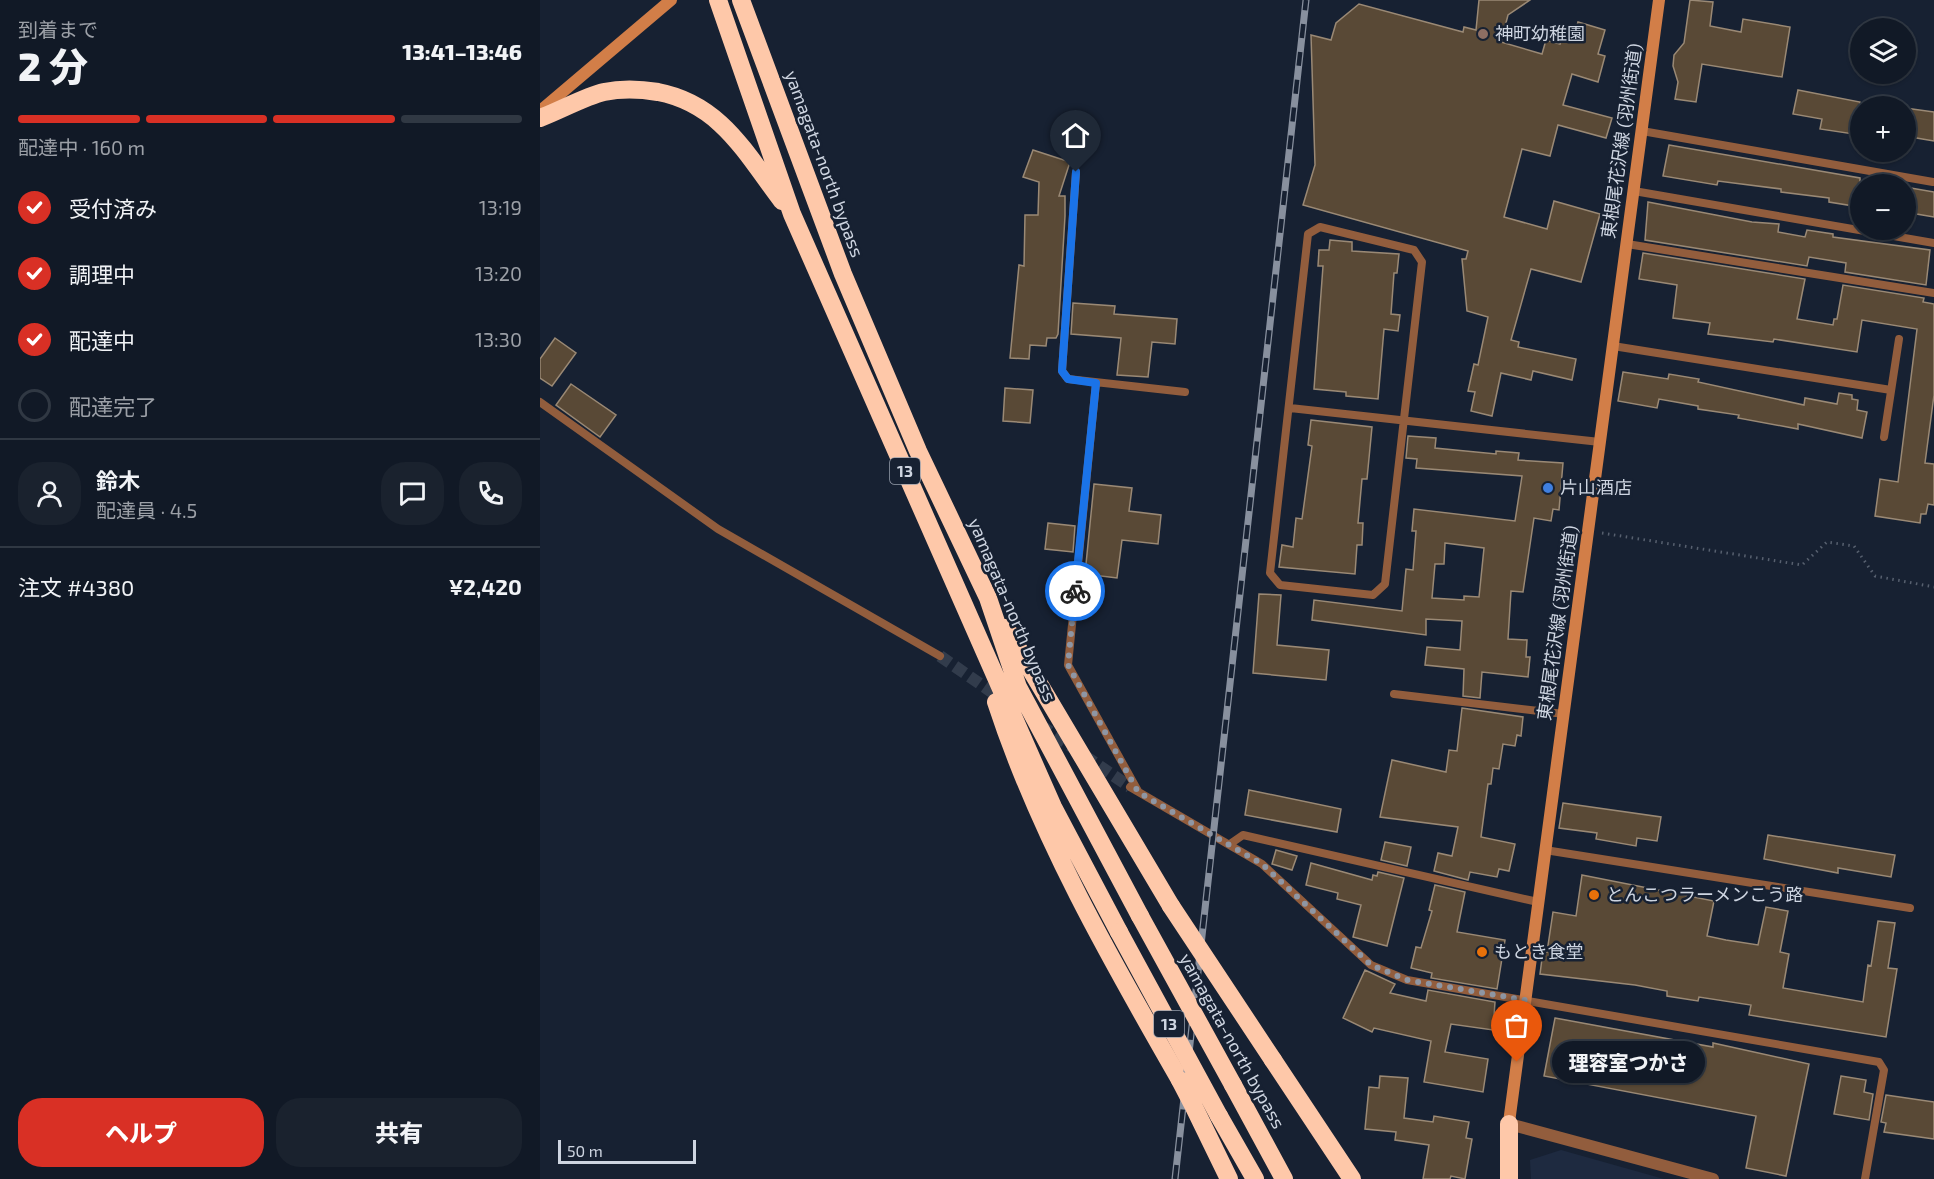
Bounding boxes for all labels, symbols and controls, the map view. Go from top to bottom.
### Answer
text: 到着まで [18,17,98,41]
map controls [1850,18,1916,240]
button: layers [1850,18,1916,84]
place label: 神町幼稚園 [1495,22,1585,44]
marker: 神町幼稚園 [1476,27,1490,41]
text: 13:41–13:46 [402,38,522,64]
text: 2 分 [18,42,88,89]
street label: 東根尾花沢線 (羽州街道) [1596,42,1646,240]
street label: yamagata-north bypass [781,67,869,260]
button: + [1850,96,1916,162]
pin [1050,110,1101,172]
icon: home [1059,119,1092,152]
text: 配達中 · 160 m [18,135,145,159]
button: − [1850,174,1916,240]
icon: check [18,191,51,224]
text: 受付済み [69,195,157,221]
text: 13:19 [479,195,522,219]
icon: check [18,257,51,290]
text: 調理中 [69,261,135,287]
text: 13:20 [475,261,522,285]
icon: check [18,323,51,356]
text: 配達中 [69,327,135,353]
text: 13:30 [475,327,522,351]
text: 配達完了 [69,393,157,419]
road number: 13 [890,458,920,484]
button: person [18,462,81,525]
button: chat [381,462,444,525]
button: phone [459,462,522,525]
text: 鈴木 [96,467,140,493]
place label: 片山酒店 [1560,476,1632,498]
marker: 片山酒店 [1541,481,1555,495]
text: 配達員 · 4.5 [96,498,197,522]
street label: yamagata-north bypass [964,515,1062,705]
street label: 東根尾花沢線 (羽州街道) [1532,524,1582,722]
courier [1045,561,1105,621]
text: ¥2,420 [449,573,522,599]
text: 注文 #4380 [18,574,134,600]
icon: bike [1059,575,1092,608]
place label: とんこつラーメンこう路 [1606,883,1803,905]
marker: とんこつラーメンこう路 [1587,888,1601,902]
place label: もとき食堂 [1494,940,1584,962]
marker: もとき食堂 [1475,945,1489,959]
street label: yamagata-north bypass [1175,949,1290,1132]
pin [1491,1000,1542,1062]
icon: bag [1500,1009,1533,1042]
road number: 13 [1154,1011,1184,1037]
callout: 理容室つかさ [1553,1041,1706,1083]
text: 理容室つかさ [1569,1050,1689,1074]
button: ヘルプ [18,1098,264,1167]
button: 共有 [276,1098,522,1167]
scale bar [558,1137,696,1164]
text: 50 m [567,1141,603,1160]

